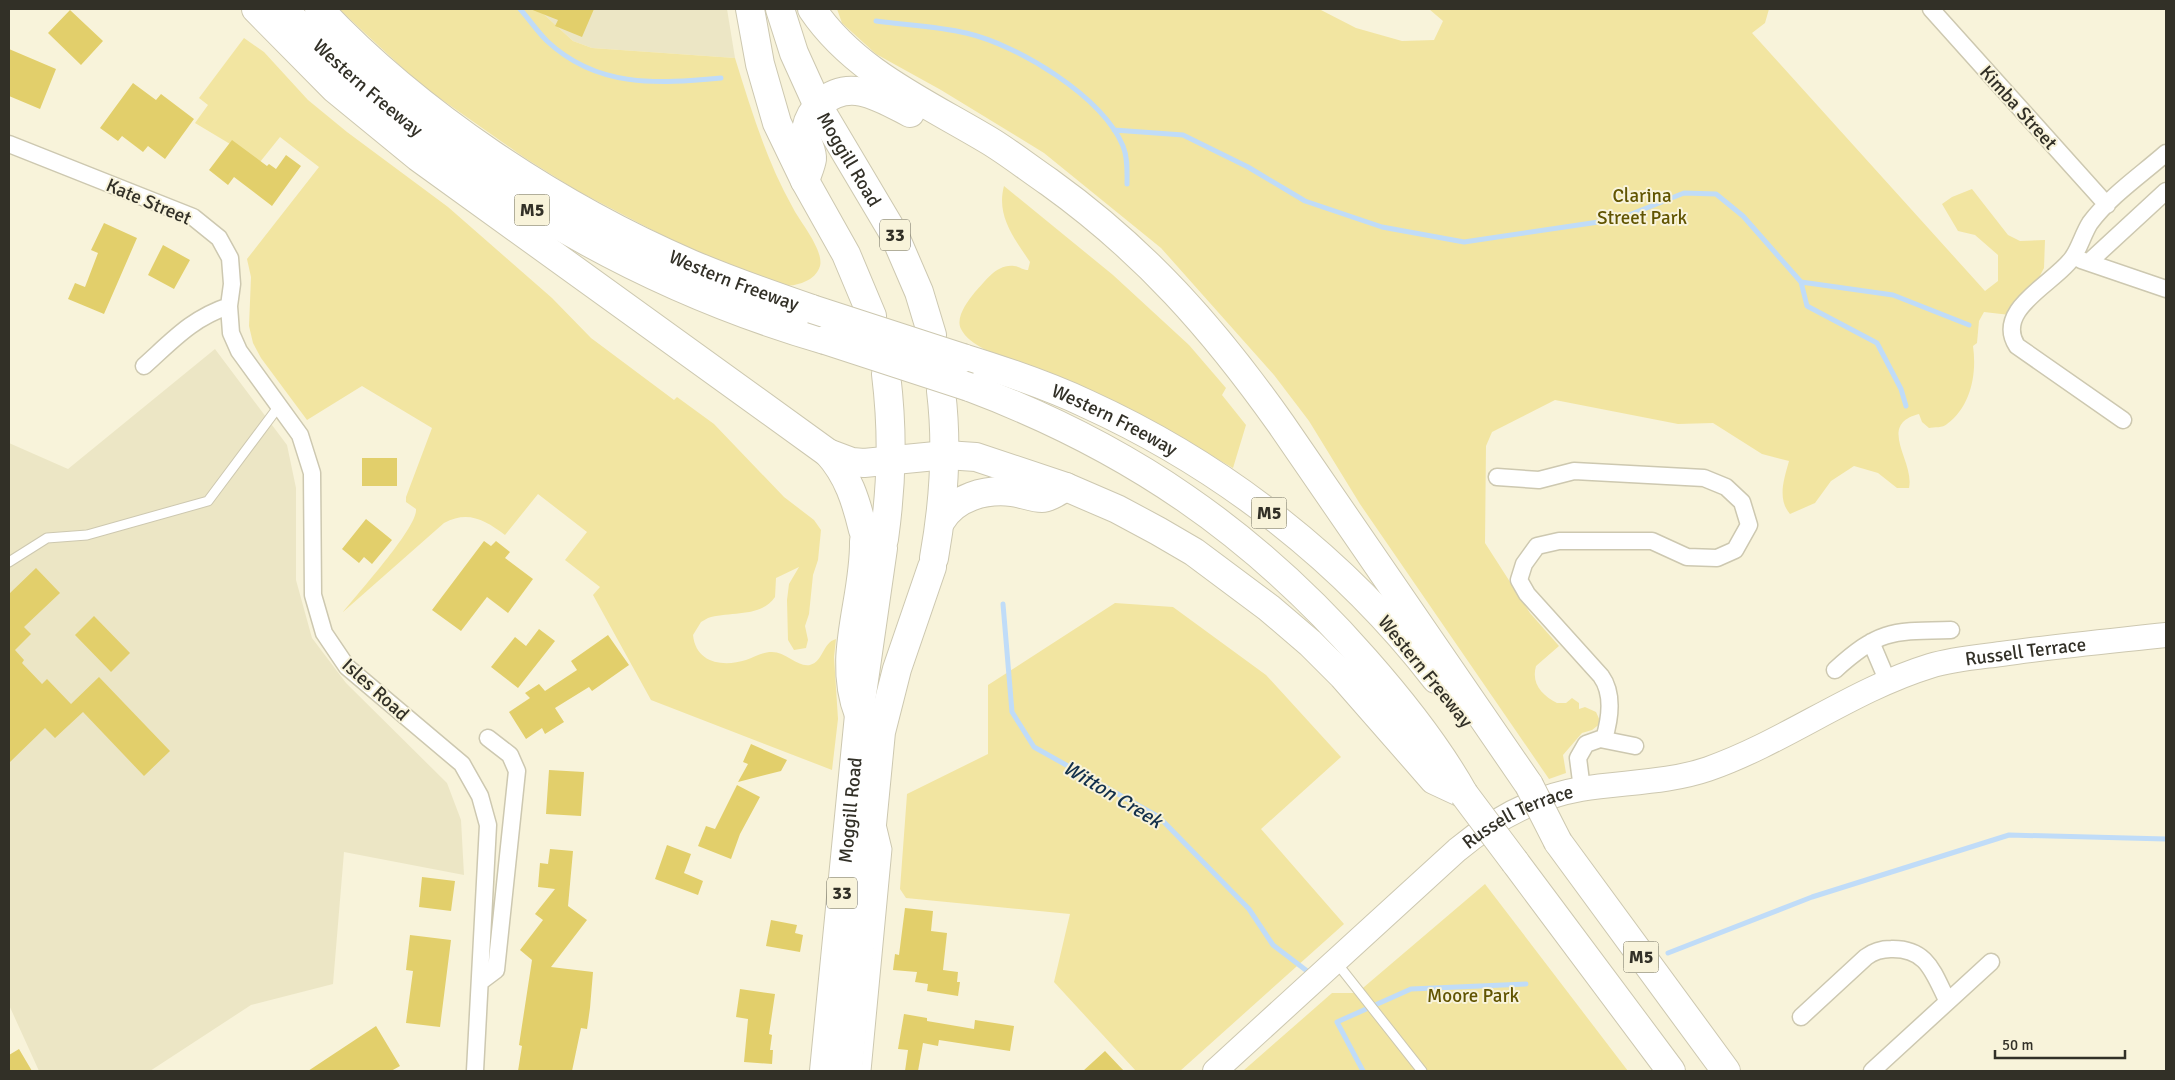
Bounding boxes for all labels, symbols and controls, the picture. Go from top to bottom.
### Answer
street label: Western Freeway [308,34,428,142]
street label: Kimba Street [1974,61,2063,155]
street label: Moggill Road [811,108,886,211]
street label: Kate Street [102,173,195,231]
park label: Clarina Street Park [1597,184,1688,230]
road number: M5 [514,194,550,226]
road number: 33 [880,220,910,250]
street label: Western Freeway [665,245,802,317]
street label: Western Freeway [1048,379,1182,462]
road number: M5 [1252,498,1286,528]
street label: Western Freeway [1373,611,1478,733]
street label: Russell Terrace [1964,633,2087,671]
street label: Isles Road [337,653,414,726]
water label: Witton Creek [1059,755,1168,835]
street label: Moggill Road [833,756,868,864]
street label: Russell Terrace [1458,780,1576,854]
road number: 33 [827,878,857,908]
road number: M5 [1624,942,1658,972]
park label: Moore Park [1427,984,1519,1008]
scale bar [1995,1028,2125,1060]
text: 50 m [2002,1036,2033,1054]

